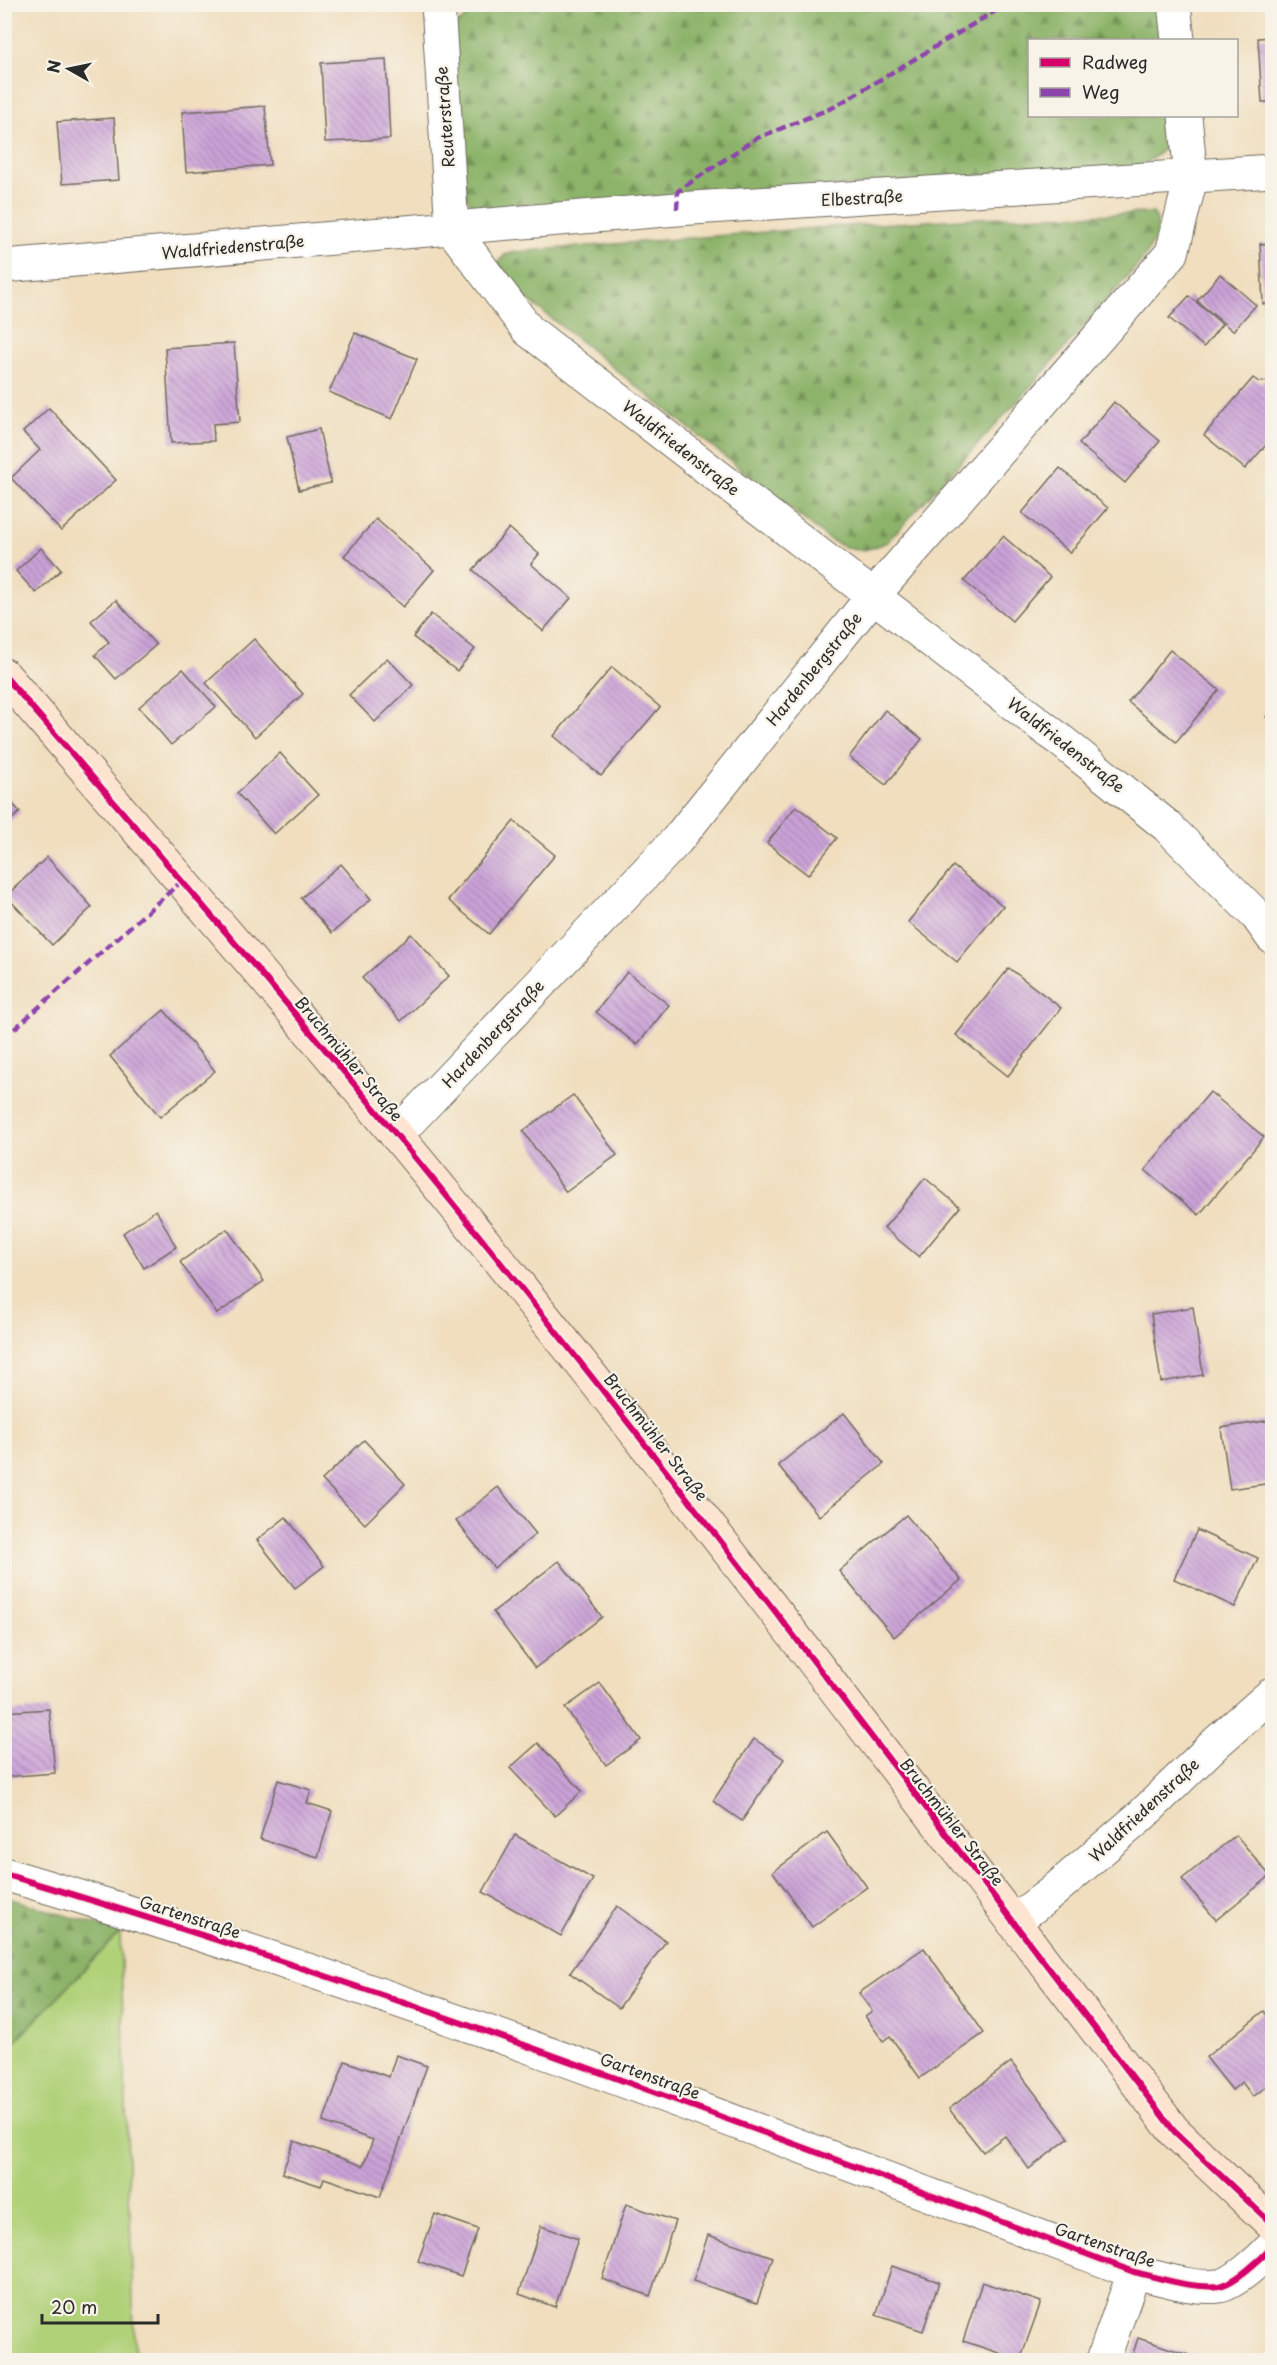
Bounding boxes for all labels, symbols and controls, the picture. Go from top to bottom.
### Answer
north arrow [39,39,99,99]
legend [1028,39,1238,117]
text: Radweg [1082,48,1148,75]
text: N [40,58,66,75]
street label: Reuterstraße [428,66,460,169]
text: Weg [1082,78,1120,105]
street label: Elbestraße [820,183,904,211]
street label: Waldfriedenstraße [161,228,305,264]
street label: Waldfriedenstraße [618,394,745,501]
street label: Hardenbergstraße [760,606,867,730]
street label: Waldfriedenstraße [1003,691,1130,798]
street label: Hardenbergstraße [436,974,549,1093]
street label: Bruchmühler Straße [290,991,409,1126]
street label: Bruchmühler Straße [599,1367,714,1506]
street label: Bruchmühler Straße [895,1752,1010,1891]
street label: Waldfriedenstraße [1083,1752,1204,1867]
street label: Gartenstraße [137,1888,244,1944]
street label: Gartenstraße [597,2046,704,2104]
street label: Gartenstraße [1052,2216,1159,2272]
scale bar [42,2287,158,2325]
text: 20 m [51,2293,97,2320]

